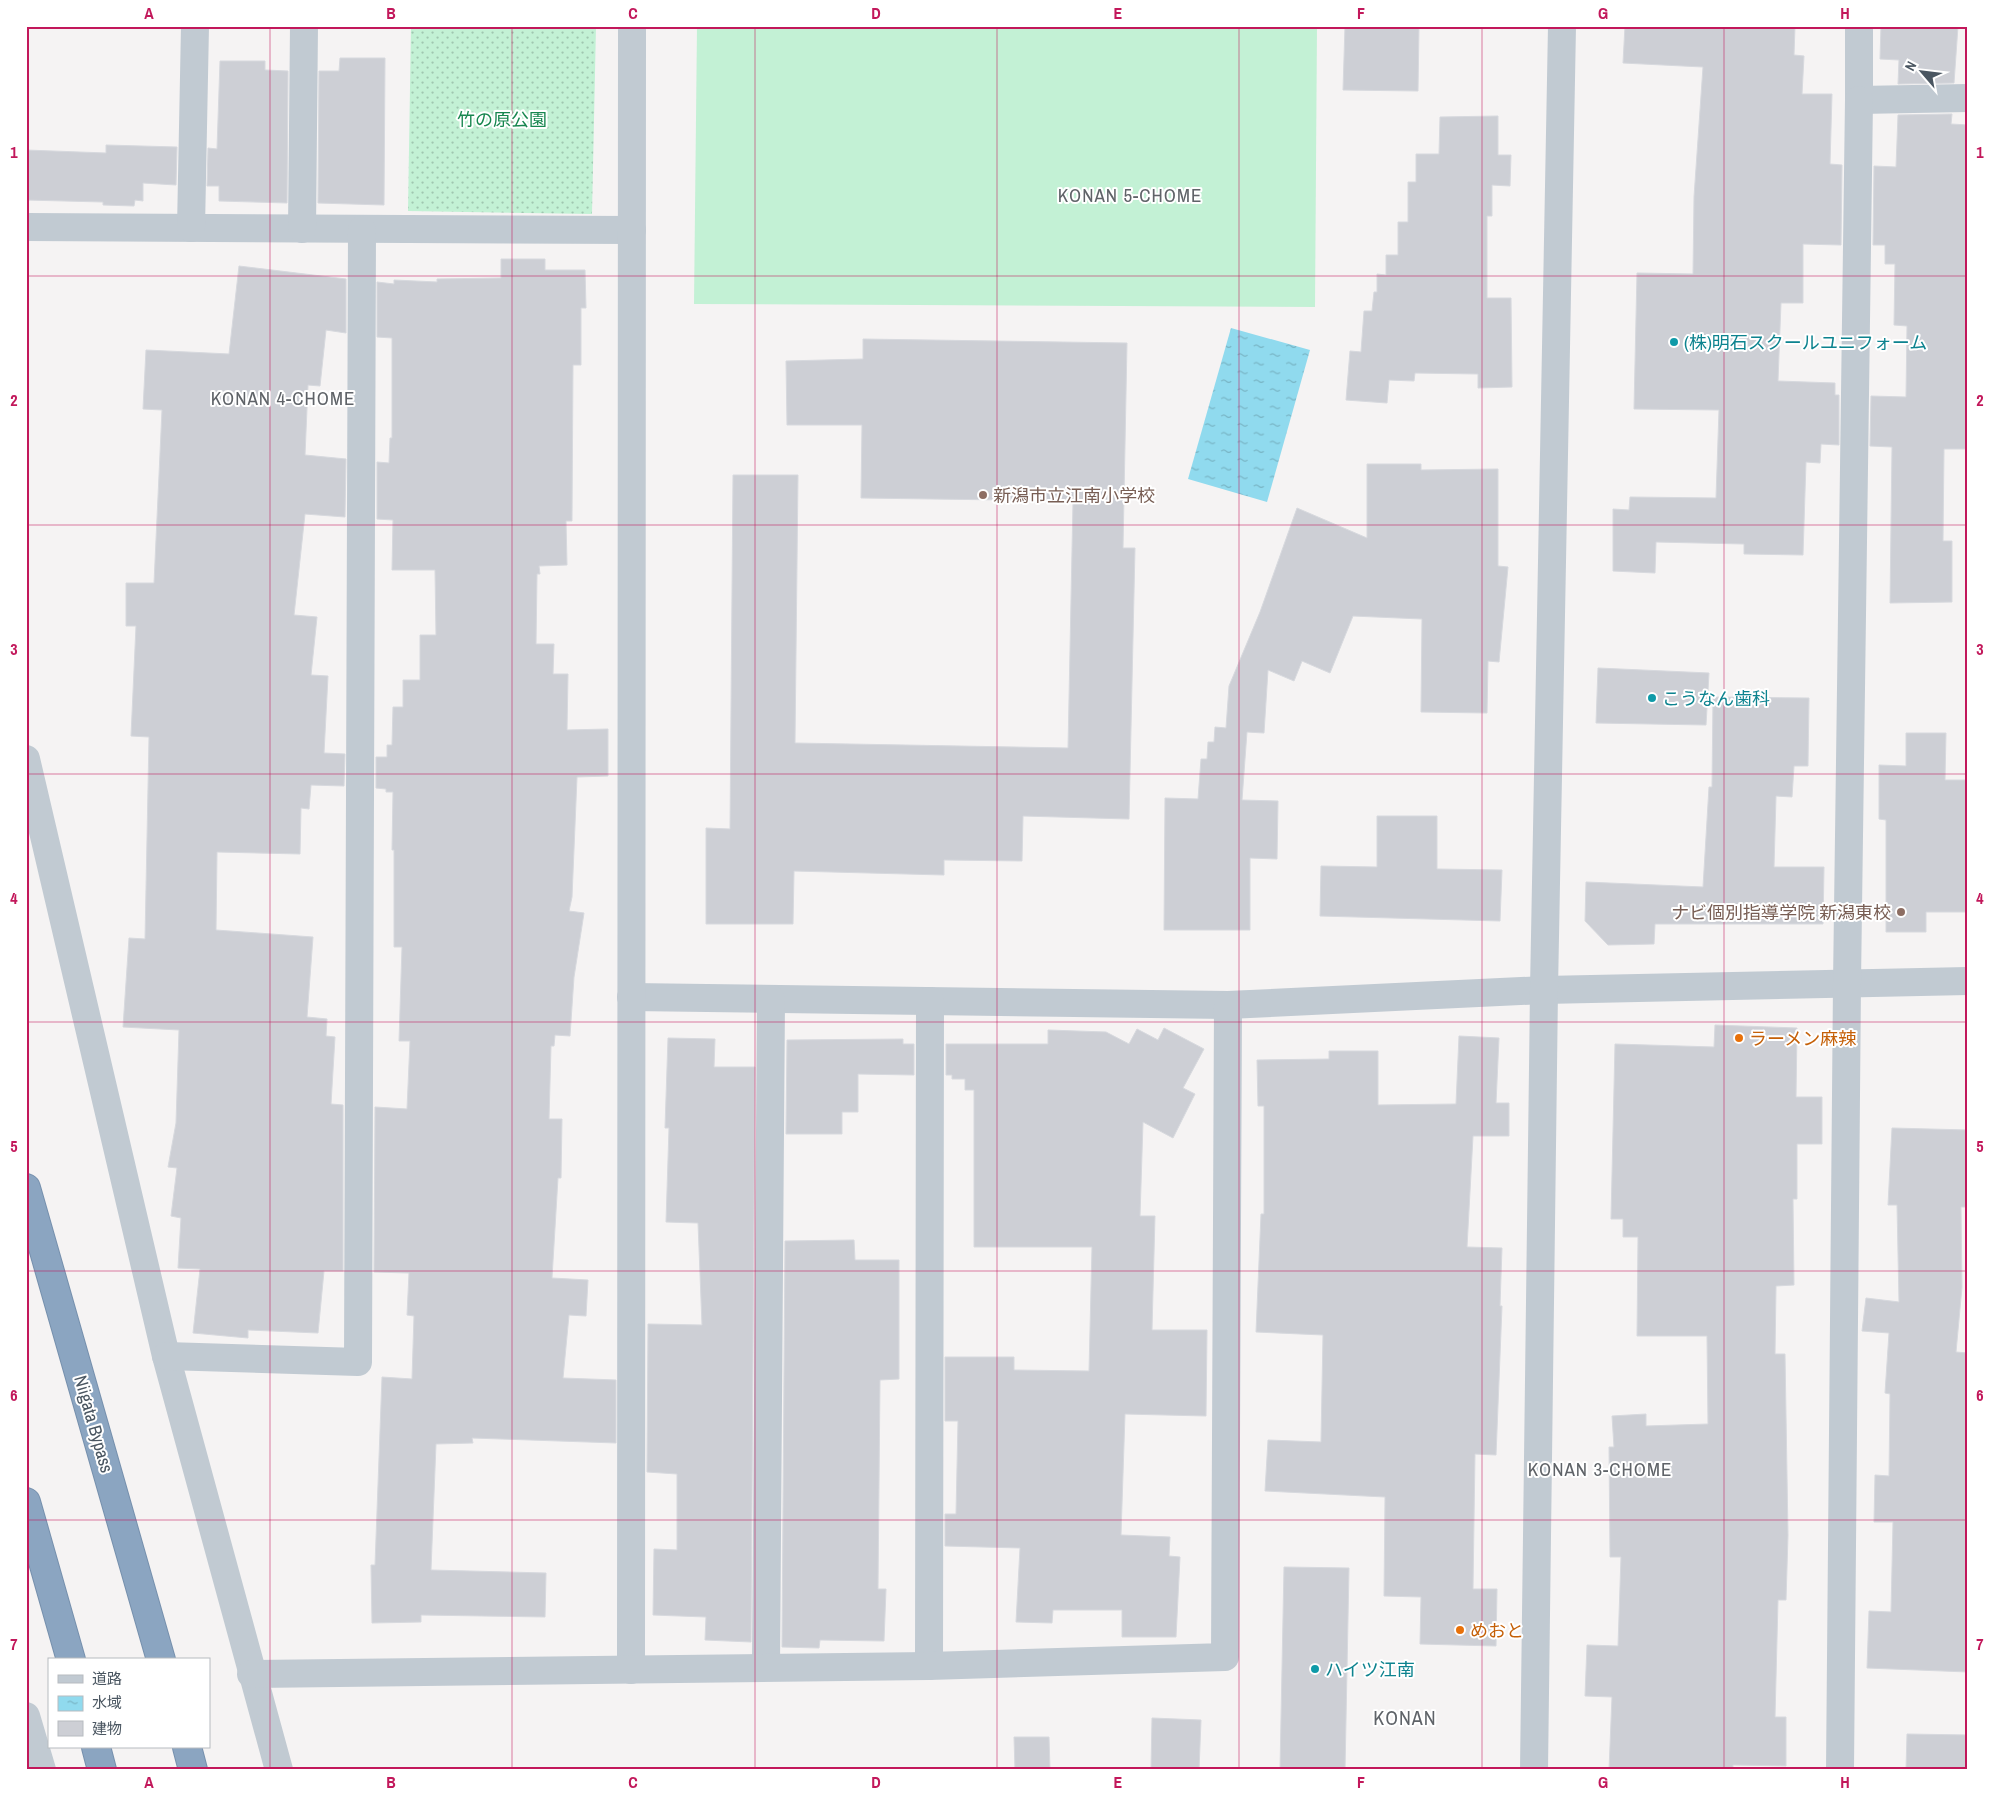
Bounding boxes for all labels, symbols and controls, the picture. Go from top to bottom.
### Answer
text: A [144,2,154,24]
text: B [386,2,396,24]
text: C [628,2,638,24]
text: D [871,2,881,24]
text: E [1114,2,1123,24]
text: F [1357,2,1365,24]
text: G [1598,2,1608,24]
text: H [1840,2,1850,24]
north arrow [1896,48,1946,98]
text: N [1901,58,1920,74]
park label: 竹の原公園 [457,107,547,132]
text: 1 [10,141,18,163]
text: 1 [1976,141,1984,163]
district label: KONAN 5-CHOME [1058,182,1202,208]
place label: (株)明石スクールユニフォーム [1684,330,1927,355]
marker: (株)明石スクールユニフォーム [1668,336,1680,348]
district label: KONAN 4-CHOME [211,385,355,411]
text: 2 [10,389,18,411]
text: 2 [1976,389,1984,411]
place label: 新潟市立江南小学校 [993,483,1155,508]
marker: 新潟市立江南小学校 [977,489,989,501]
text: 3 [10,638,18,660]
text: 3 [1976,638,1984,660]
place label: こうなん歯科 [1662,686,1770,711]
marker: こうなん歯科 [1646,692,1658,704]
text: 4 [10,887,18,909]
text: 4 [1976,887,1984,909]
place label: ナビ個別指導学院 新潟東校 [1671,900,1891,925]
marker: ナビ個別指導学院 新潟東校 [1895,906,1907,918]
place label: ラーメン麻辣 [1749,1026,1856,1051]
marker: ラーメン麻辣 [1733,1032,1745,1044]
text: 5 [10,1135,18,1157]
text: 5 [1976,1135,1984,1157]
street label: Niigata Bypass [68,1372,120,1476]
text: 6 [10,1384,18,1406]
text: 6 [1976,1384,1984,1406]
district label: KONAN 3-CHOME [1528,1456,1672,1482]
place label: めおと [1470,1618,1524,1643]
marker: めおと [1454,1624,1466,1636]
text: 7 [10,1633,18,1655]
text: 7 [1976,1633,1984,1655]
place label: ハイツ江南 [1325,1657,1415,1682]
legend [48,1658,210,1748]
marker: ハイツ江南 [1309,1663,1321,1675]
text: 道路 [92,1668,122,1689]
text: 水域 [92,1692,122,1713]
district label: KONAN [1373,1704,1437,1731]
text: 建物 [92,1718,122,1739]
text: A [144,1771,154,1793]
text: B [386,1771,396,1793]
text: C [628,1771,638,1793]
text: D [871,1771,881,1793]
text: E [1114,1771,1123,1793]
text: F [1357,1771,1365,1793]
text: G [1598,1771,1608,1793]
text: H [1840,1771,1850,1793]

